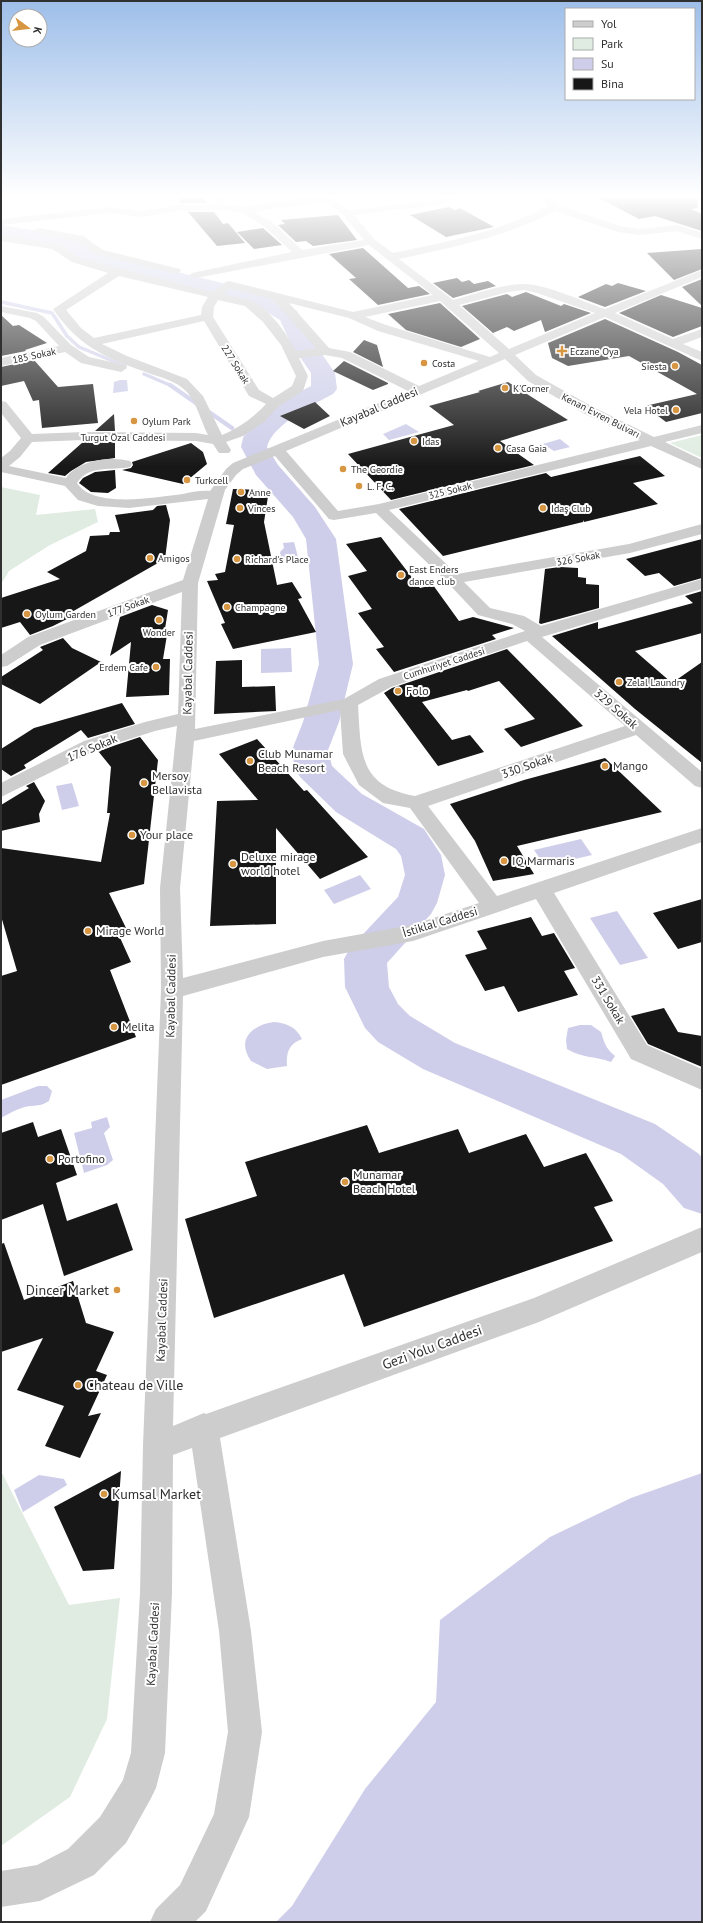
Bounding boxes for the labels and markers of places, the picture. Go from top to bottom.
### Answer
place label: Eczane Oya [570,345,619,358]
marker: Eczane Oya [557,346,567,356]
place label: Costa [432,357,455,370]
marker: Costa [419,358,429,368]
place label: Siesta [641,360,667,373]
marker: Siesta [670,361,680,371]
place label: K'Corner [513,382,550,395]
marker: K'Corner [500,383,510,393]
place label: Vela Hotel [623,404,668,417]
marker: Vela Hotel [671,405,681,415]
place label: Oylum Park [142,415,191,428]
marker: Oylum Park [129,416,139,426]
place label: Idas [422,435,439,448]
marker: Idas [409,436,419,446]
place label: Casa Gaia [506,442,547,455]
marker: Casa Gaia [493,443,503,453]
place label: The Geordie [351,463,403,476]
marker: The Geordie [338,464,348,474]
place label: Turkcell [195,474,228,487]
marker: Turkcell [182,475,192,485]
place label: L. F. C. [367,480,393,493]
marker: L. F. C. [354,481,364,491]
place label: Anne [249,486,271,499]
marker: Anne [236,487,246,497]
place label: Vinces [247,502,275,515]
place label: Idaş Club [551,502,591,515]
marker: Vinces [235,503,245,513]
marker: Idaş Club [538,503,548,513]
place label: Amigos [158,552,190,565]
marker: Amigos [145,553,155,563]
place label: Richard's Place [245,553,309,566]
marker: Richard's Place [232,554,242,564]
place label: East Enders dance club [409,563,459,588]
marker: East Enders dance club [396,570,406,580]
place label: Champagne [235,601,286,614]
marker: Champagne [222,602,232,612]
place label: Oylum Garden [35,608,96,621]
marker: Oylum Garden [22,609,32,619]
marker: Wonder [154,615,164,625]
place label: Wonder [143,626,176,639]
place label: Erdem Cafe [99,661,148,674]
marker: Erdem Cafe [151,662,161,672]
place label: Zelal Laundry [627,676,685,689]
marker: Zelal Laundry [614,677,624,687]
place label: Folo [406,683,429,698]
marker: Folo [393,686,403,696]
place label: Club Munamar Beach Resort [258,746,333,775]
marker: Club Munamar Beach Resort [245,756,255,766]
place label: Mango [613,758,648,773]
marker: Mango [600,761,610,771]
place label: Mersoy Bellavista [152,768,202,797]
marker: Mersoy Bellavista [139,778,149,788]
place label: Your place [140,827,193,842]
marker: Your place [127,830,137,840]
place label: Deluxe mirage world hotel [241,849,316,878]
place label: IQ Marmaris [512,853,574,868]
marker: IQ Marmaris [499,856,509,866]
marker: Deluxe mirage world hotel [228,859,238,869]
place label: Mirage World [96,923,164,938]
marker: Mirage World [83,926,93,936]
place label: Melita [122,1019,154,1034]
marker: Melita [109,1022,119,1032]
place label: Portofino [58,1151,105,1166]
marker: Portofino [45,1154,55,1164]
place label: Munamar Beach Hotel [353,1167,416,1196]
marker: Munamar Beach Hotel [340,1177,350,1187]
place label: Dincer Market [26,1281,109,1299]
marker: Dincer Market [112,1285,122,1295]
place label: Chateau de Ville [86,1376,183,1394]
marker: Chateau de Ville [73,1380,83,1390]
place label: Kumsal Market [112,1485,201,1503]
marker: Kumsal Market [99,1489,109,1499]

